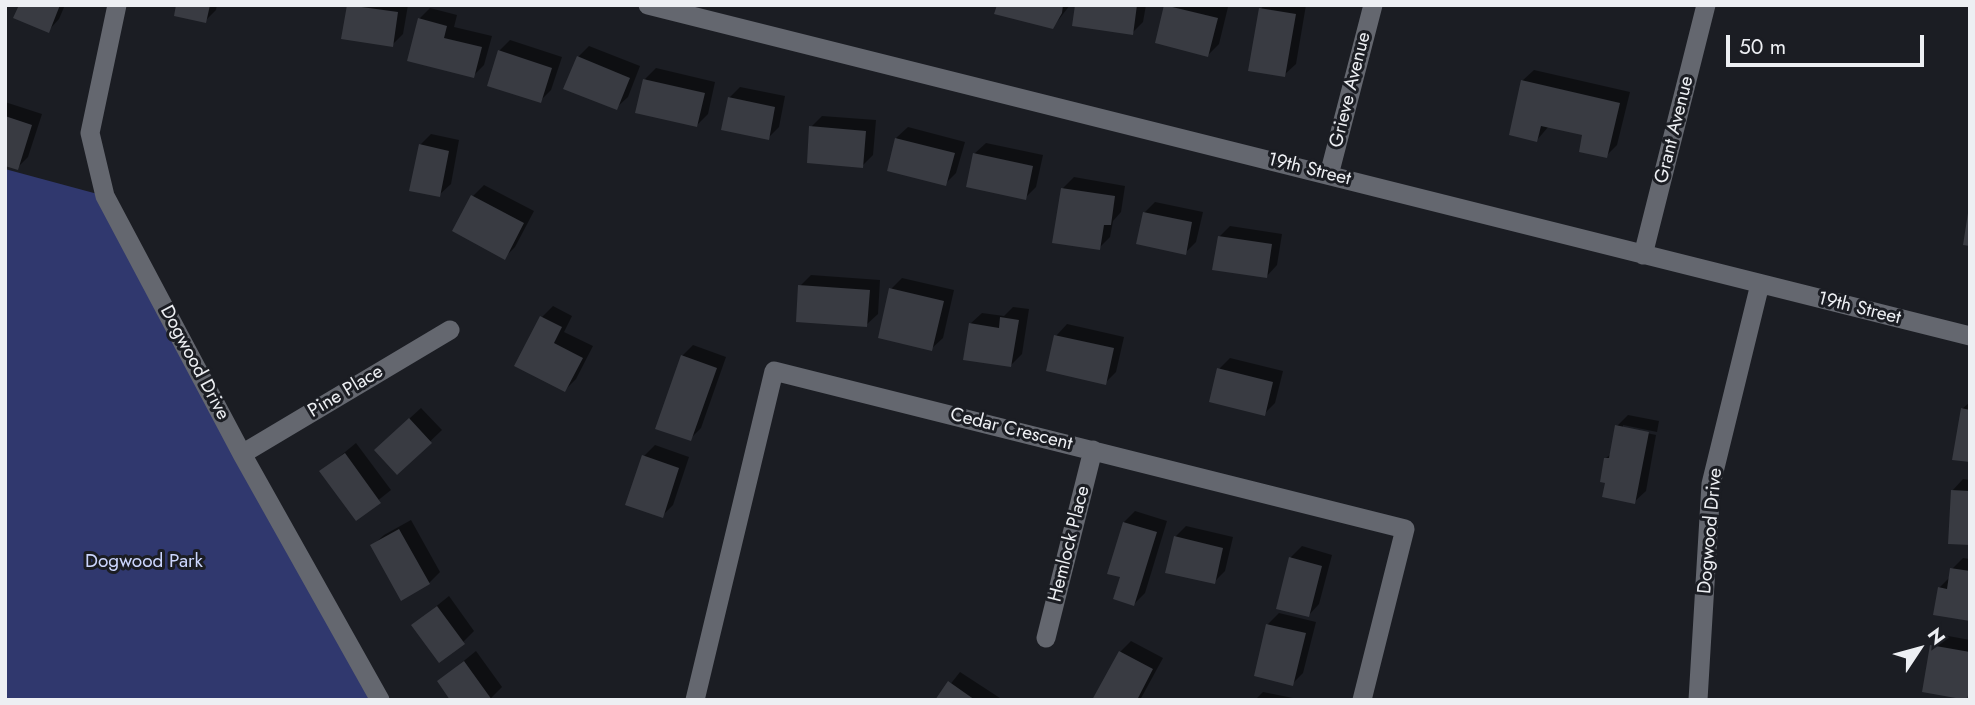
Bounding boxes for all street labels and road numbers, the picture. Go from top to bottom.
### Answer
street label: Grieve Avenue [1326,30,1376,150]
street label: Grant Avenue [1651,74,1699,186]
street label: 19th Street [1265,149,1353,191]
street label: 19th Street [1815,288,1903,330]
street label: Dogwood Drive [154,302,234,424]
street label: Pine Place [304,361,388,423]
street label: Cedar Crescent [948,404,1074,456]
street label: Dogwood Drive [1694,467,1728,595]
street label: Hemlock Place [1045,484,1095,604]

